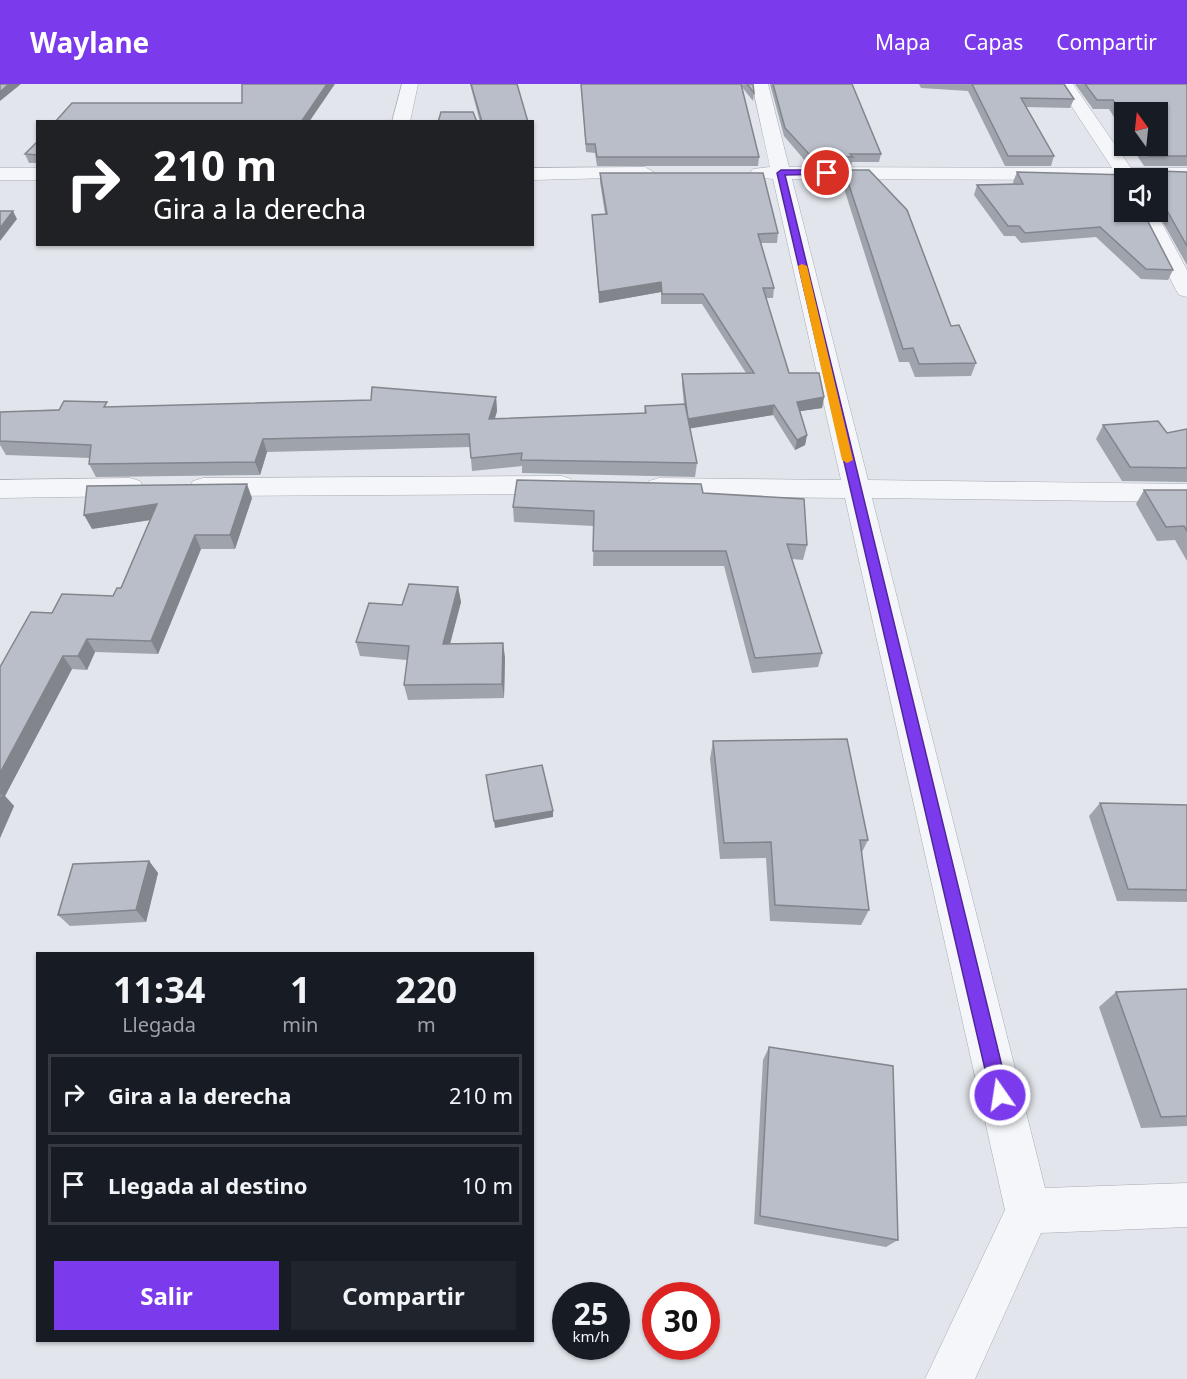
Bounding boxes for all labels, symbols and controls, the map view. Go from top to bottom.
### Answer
text: Waylane [30,23,149,61]
text: Mapa [875,28,931,56]
text: Capas [964,28,1023,56]
text: Compartir [1056,28,1157,56]
north arrow [1114,102,1168,156]
map controls [1114,102,1168,222]
text: 210 m [153,136,277,193]
icon: right [54,144,132,222]
pin [801,147,852,198]
icon: arrive [810,156,843,189]
button: sound [1114,168,1168,222]
text: Gira a la derecha [153,190,366,227]
text: 11:34 [113,965,205,1014]
text: 1 [290,965,311,1014]
text: 220 [395,965,457,1014]
text: Llegada [122,1011,196,1038]
text: min [282,1011,318,1038]
text: m [417,1011,436,1038]
position arrow [968,1063,1032,1127]
icon: right [57,1078,90,1111]
text: Gira a la derecha [108,1080,292,1110]
text: 210 m [449,1080,513,1110]
icon: arrive [57,1168,90,1201]
text: Llegada al destino [108,1170,308,1200]
text: 10 m [462,1170,513,1200]
button: Salir [54,1261,279,1330]
button: Compartir [291,1261,516,1330]
speed limit sign: 30 [642,1282,720,1360]
text: 25 [574,1293,608,1334]
text: km/h [573,1326,609,1346]

